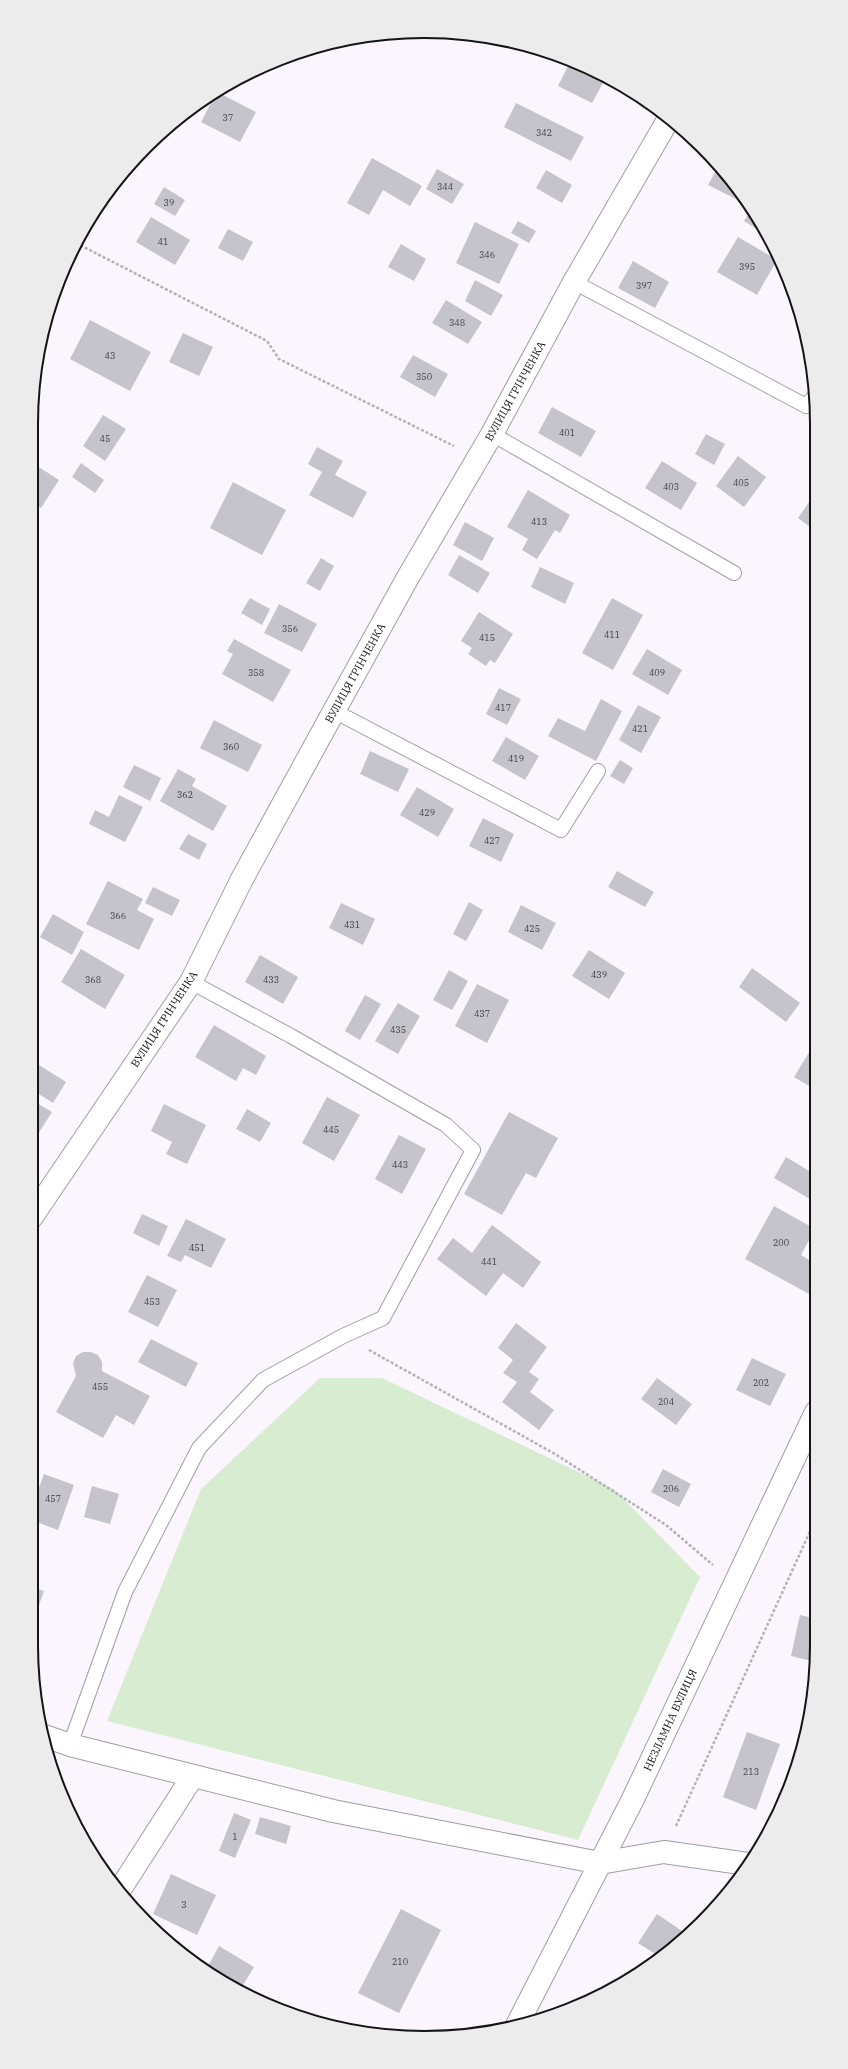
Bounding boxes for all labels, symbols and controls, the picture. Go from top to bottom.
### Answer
house number: 37 [223,112,233,123]
house number: 342 [536,127,552,138]
house number: 344 [437,181,453,192]
house number: 39 [164,197,174,208]
house number: 41 [158,236,168,247]
house number: 346 [479,249,495,260]
house number: 395 [739,261,755,272]
house number: 397 [636,280,652,291]
house number: 348 [449,317,465,328]
street label: ВУЛИЦЯ ГРІНЧЕНКА [482,338,549,444]
house number: 43 [105,350,115,361]
house number: 350 [416,371,432,382]
house number: 401 [559,427,575,438]
house number: 45 [100,433,110,444]
house number: 405 [733,477,749,488]
house number: 403 [663,481,679,492]
house number: 413 [531,516,547,527]
street label: ВУЛИЦЯ ГРІНЧЕНКА [322,620,389,726]
house number: 356 [282,623,298,634]
house number: 411 [604,629,620,640]
house number: 415 [479,632,495,643]
house number: 358 [248,667,264,678]
house number: 409 [649,667,665,678]
house number: 417 [495,702,511,713]
house number: 421 [632,723,648,734]
house number: 360 [223,741,239,752]
house number: 419 [508,753,524,764]
house number: 362 [177,789,193,800]
house number: 429 [419,807,435,818]
house number: 427 [484,835,500,846]
house number: 366 [110,910,126,921]
house number: 431 [344,919,360,930]
house number: 425 [524,923,540,934]
street label: ВУЛИЦЯ ГРІНЧЕНКА [128,968,201,1070]
house number: 439 [591,969,607,980]
house number: 368 [85,974,101,985]
house number: 433 [263,974,279,985]
house number: 437 [474,1008,490,1019]
house number: 435 [390,1024,406,1035]
house number: 445 [323,1124,339,1135]
house number: 443 [392,1159,408,1170]
house number: 200 [773,1237,789,1248]
house number: 451 [189,1242,205,1253]
house number: 441 [481,1256,497,1267]
house number: 453 [144,1296,160,1307]
house number: 202 [753,1377,769,1388]
house number: 455 [92,1381,108,1392]
house number: 204 [658,1396,674,1407]
house number: 206 [663,1483,679,1494]
house number: 457 [45,1493,61,1504]
street label: НЕЗЛАМНА ВУЛИЦЯ [640,1667,700,1773]
house number: 213 [743,1766,759,1777]
house number: 1 [232,1831,238,1842]
house number: 3 [181,1899,187,1910]
house number: 210 [392,1956,408,1967]

